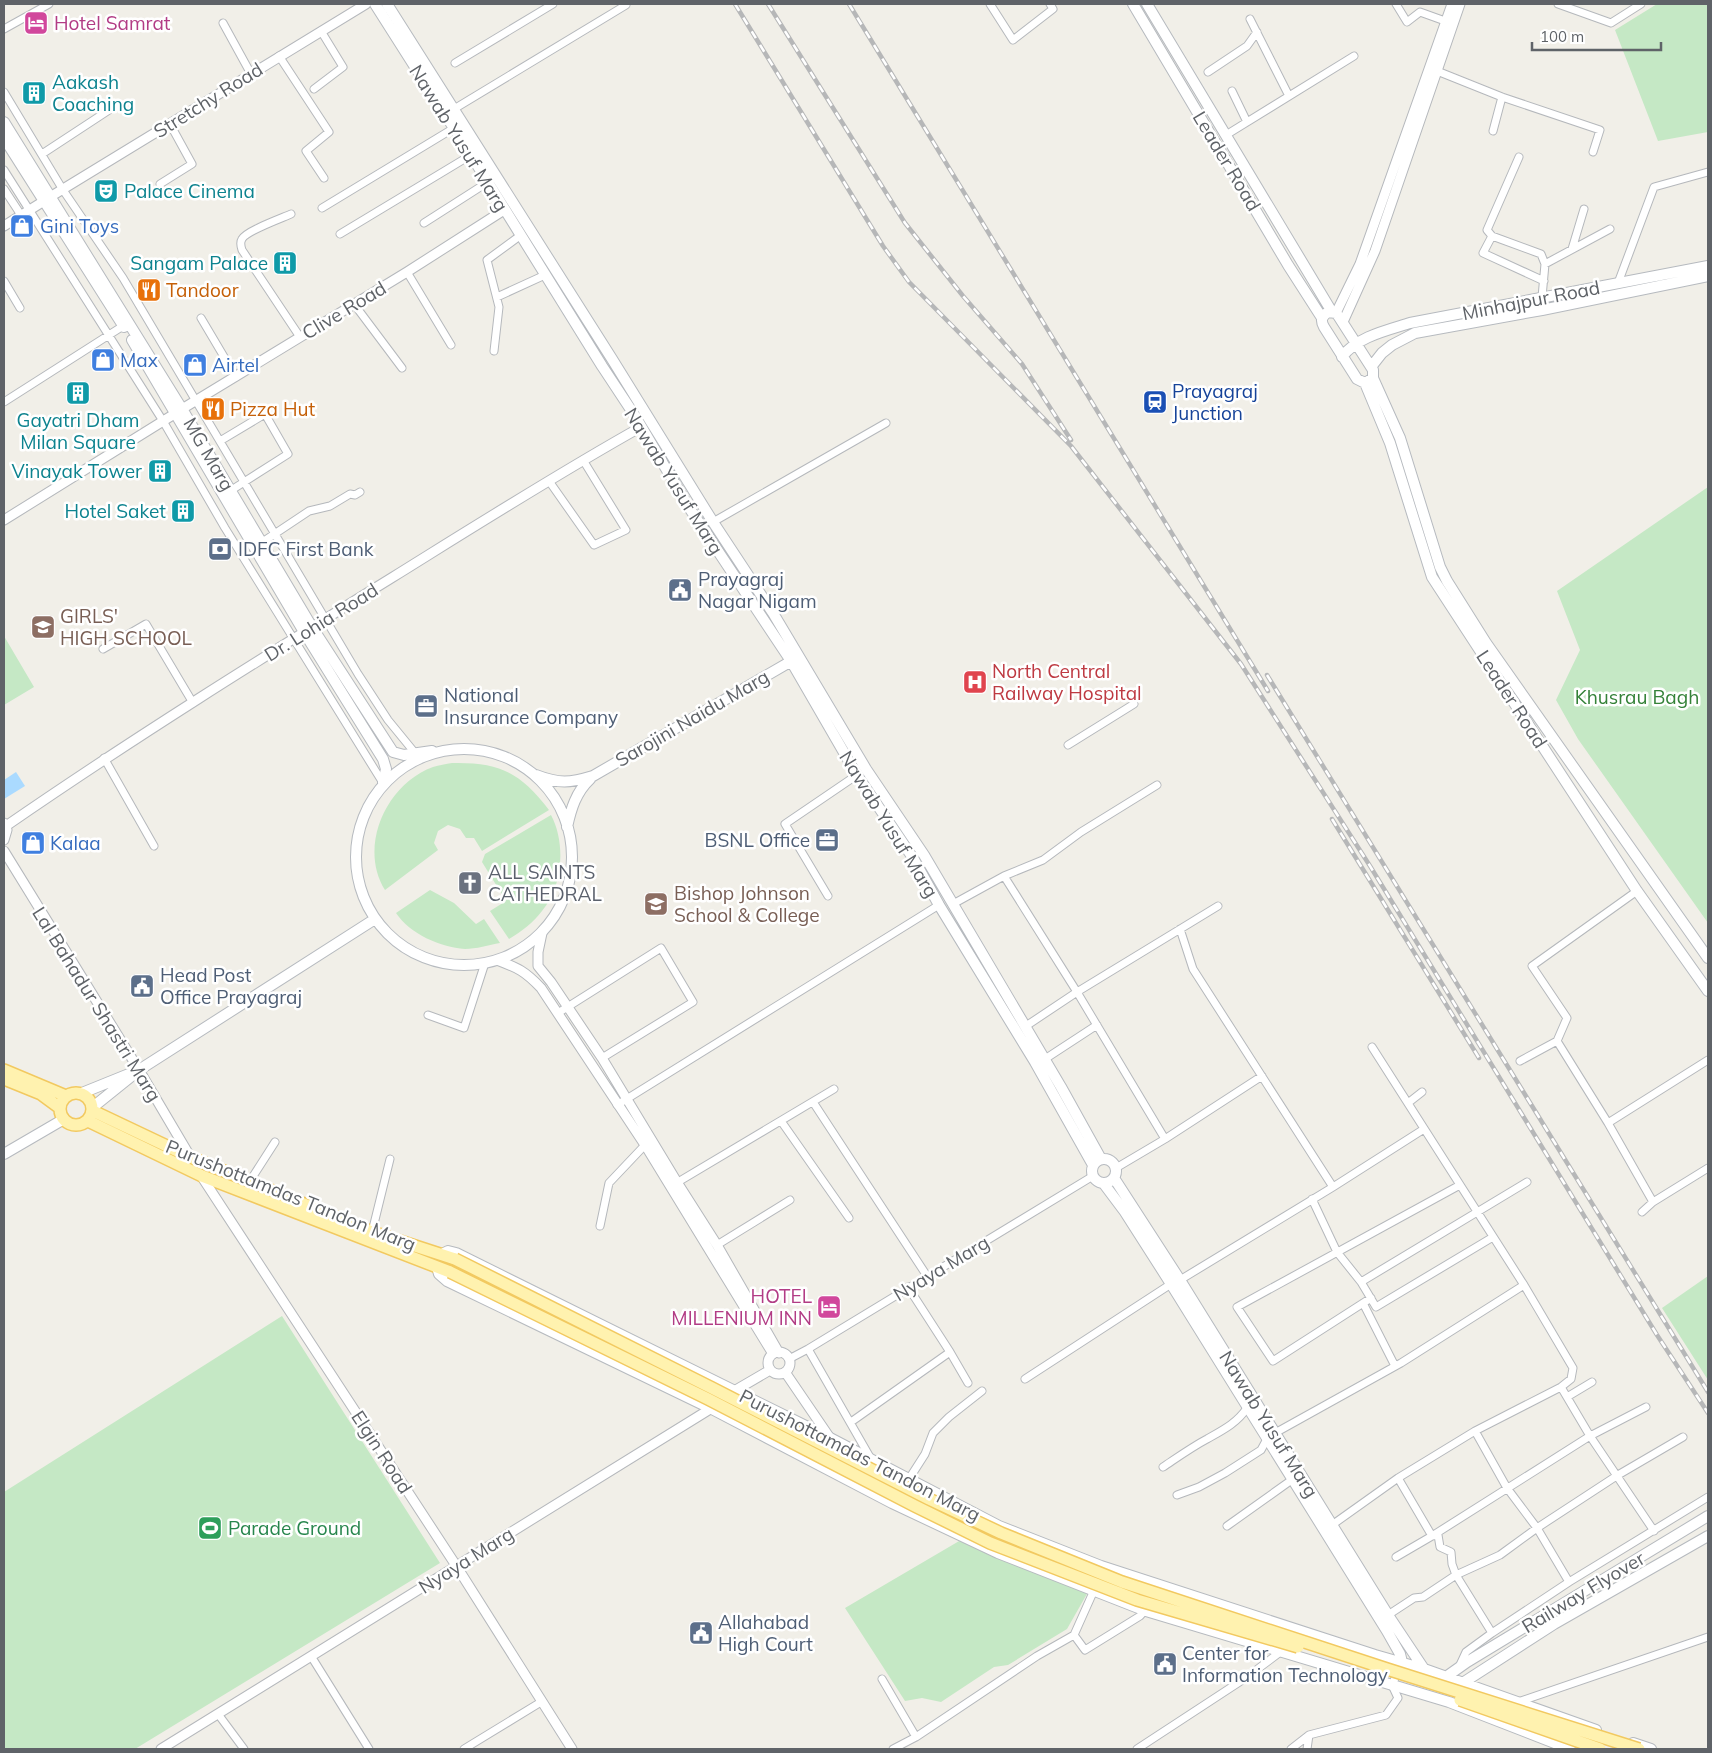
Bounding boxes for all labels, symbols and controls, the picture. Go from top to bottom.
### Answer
hotel icon: Hotel Samrat [23,10,49,36]
place label: Hotel Samrat [54,11,171,35]
scale bar [1532,20,1661,52]
text: 100 m [1540,27,1584,46]
street label: Stretchy Road [149,57,267,143]
street label: Nawab Yusuf Marg [404,60,514,216]
place label: Aakash Coaching [52,70,134,116]
building icon: Aakash Coaching [21,80,47,106]
street label: Leader Road [1188,107,1266,215]
theatre icon: Palace Cinema [93,178,119,204]
place label: Palace Cinema [124,179,255,203]
shop icon: Gini Toys [9,213,35,239]
place label: Gini Toys [40,214,119,238]
building icon: Sangam Palace [272,250,298,276]
place label: Sangam Palace [130,251,268,275]
street label: Minhajpur Road [1460,275,1602,325]
street label: Clive Road [298,276,390,344]
restaurant icon: Tandoor [136,277,162,303]
place label: Tandoor [166,278,239,302]
shop icon: Max [90,347,116,373]
place label: Max [120,348,158,372]
shop icon: Airtel [182,352,208,378]
place label: Airtel [212,353,259,377]
place label: Prayagraj Junction [1172,379,1258,425]
building icon: Gayatri Dham Milan Square [65,380,91,406]
station icon: Prayagraj Junction [1142,389,1168,415]
restaurant icon: Pizza Hut [200,396,226,422]
place label: Pizza Hut [230,397,315,421]
street label: Nawab Yusuf Marg [619,403,729,559]
place label: Gayatri Dham Milan Square [17,408,139,454]
street label: MG Marg [178,413,240,495]
building icon: Vinayak Tower [147,458,173,484]
place label: Vinayak Tower [11,459,142,483]
building icon: Hotel Saket [170,498,196,524]
place label: Hotel Saket [65,499,166,523]
bank icon: IDFC First Bank [207,536,233,562]
place label: IDFC First Bank [238,537,374,561]
place label: Prayagraj Nagar Nigam [698,567,817,613]
street label: Dr. Lohia Road [260,577,382,667]
public building icon: Prayagraj Nagar Nigam [667,577,693,603]
place label: GIRLS' HIGH SCHOOL [60,604,193,650]
school or university icon: GIRLS' HIGH SCHOOL [30,614,56,640]
street label: Leader Road [1471,645,1553,753]
place label: North Central Railway Hospital [992,659,1142,705]
street label: Sarojini Naidu Marg [611,664,773,772]
hospital icon: North Central Railway Hospital [962,669,988,695]
place label: National Insurance Company [444,683,618,729]
park label: Khusrau Bagh [1575,685,1699,709]
office icon: National Insurance Company [413,693,439,719]
street label: Nawab Yusuf Marg [834,746,944,902]
office icon: BSNL Office [814,827,840,853]
place label: BSNL Office [704,828,810,852]
shop icon: Kalaa [20,830,46,856]
place label: Kalaa [50,831,101,855]
place label: ALL SAINTS CATHEDRAL [488,860,602,906]
church icon: ALL SAINTS CATHEDRAL [457,870,483,896]
place label: Bishop Johnson School & College [674,881,820,927]
school or university icon: Bishop Johnson School & College [643,891,669,917]
street label: Lal Bahadur Shastri Marg [27,902,167,1106]
place label: Head Post Office Prayagraj [160,963,302,1009]
public building icon: Head Post Office Prayagraj [129,973,155,999]
street label: Purushottamdas Tandon Marg [162,1134,420,1256]
street label: Nyaya Marg [889,1230,993,1306]
place label: HOTEL MILLENIUM INN [671,1284,813,1330]
hotel icon: HOTEL MILLENIUM INN [816,1294,842,1320]
street label: Nawab Yusuf Marg [1214,1346,1324,1502]
street label: Purushottamdas Tandon Marg [735,1384,985,1526]
street label: Elgin Road [346,1406,418,1498]
sports icon: Parade Ground [197,1515,223,1541]
place label: Parade Ground [228,1516,361,1540]
street label: Nyaya Marg [414,1521,518,1599]
street label: Railway Flyover [1517,1546,1649,1638]
place label: Allahabad High Court [718,1610,813,1656]
public building icon: Allahabad High Court [688,1620,714,1646]
place label: Center for Information Technology [1182,1641,1388,1687]
public building icon: Center for Information Technology [1152,1651,1178,1677]

